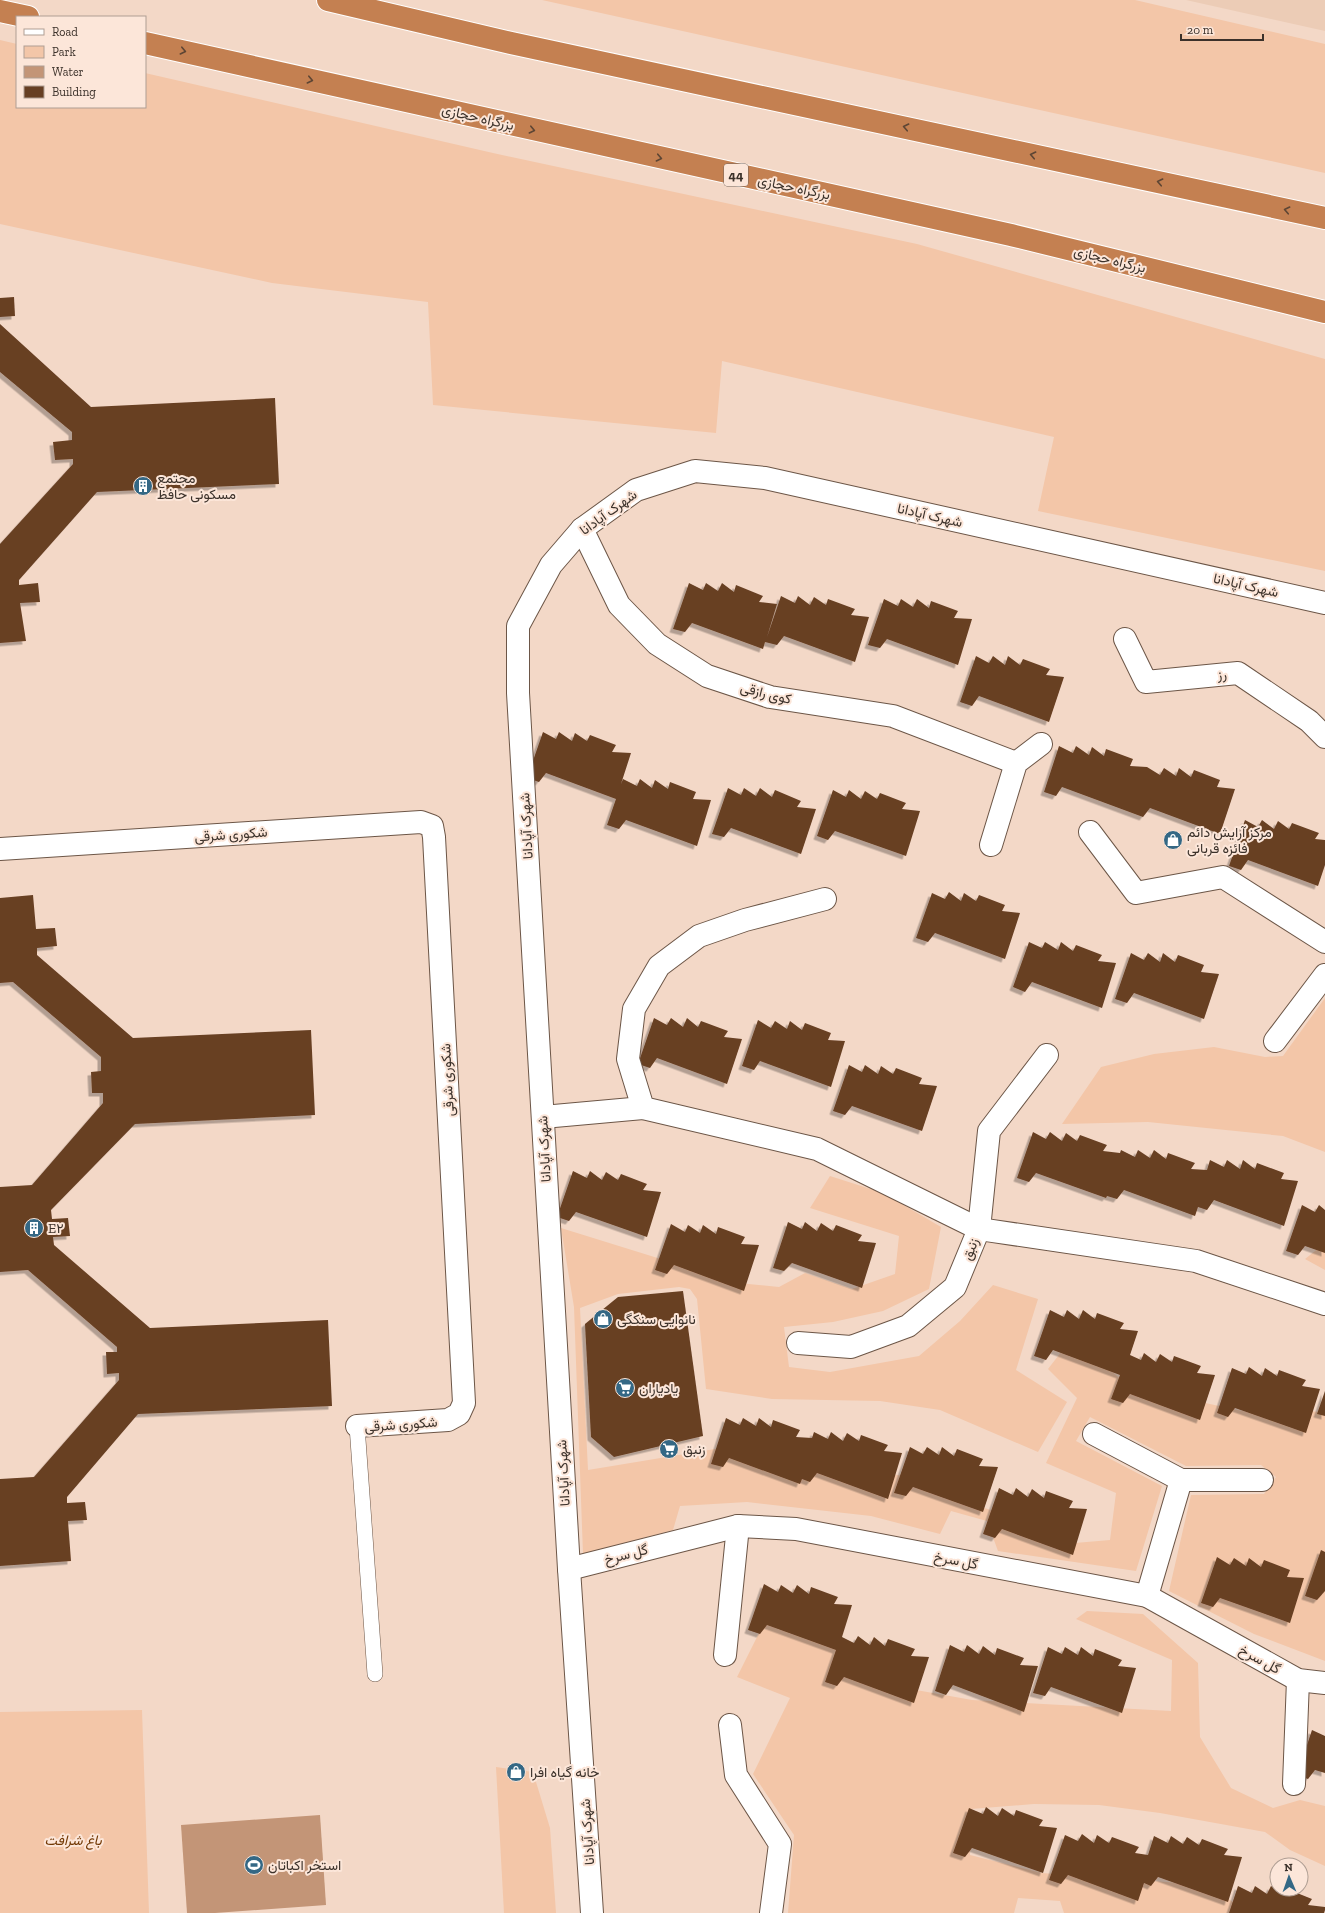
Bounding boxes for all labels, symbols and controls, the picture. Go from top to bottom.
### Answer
legend [16,16,146,108]
scale bar [1181,16,1263,42]
text: 20 m [1187,23,1214,37]
text: Road [52,25,78,39]
text: Park [52,45,77,59]
one-way arrow [180,47,186,55]
text: Water [52,65,84,79]
one-way arrow [307,75,313,83]
text: Building [52,85,96,99]
street label: بزرگراه حجازی [440,101,516,134]
one-way arrow [902,124,909,132]
one-way arrow [529,125,536,133]
one-way arrow [1030,151,1036,159]
one-way arrow [656,153,662,161]
road number: 44 [724,164,748,186]
street label: بزرگراه حجازی [756,172,832,203]
one-way arrow [1157,179,1163,187]
one-way arrow [1284,206,1290,214]
street label: بزرگراه حجازی [1072,242,1148,277]
place label: مجتمع مسکونی حافظ [157,470,236,503]
building icon: مجتمع مسکونی حافظ [132,475,154,497]
street label: شهرک آپادانا [576,486,641,540]
street label: شهرک آپادانا [895,500,964,532]
street label: شهرک آپادانا [1211,570,1280,602]
street label: رز [1216,666,1228,684]
street label: کوی رازقی [739,679,793,708]
street label: شهرک آپادانا [516,792,538,860]
street label: شکوری شرقی [194,823,268,846]
place label: مرکز آرایش دائم فائزه قربانی [1187,824,1272,857]
shop icon: مرکز آرایش دائم فائزه قربانی [1162,829,1184,851]
street label: شکوری شرقی [437,1043,458,1117]
street label: شهرک آپادانا [534,1115,556,1183]
building icon: E۲ [23,1217,45,1239]
place label: E۲ [48,1220,64,1237]
street label: زنبق [958,1235,983,1263]
shop icon: نانوایی سنکگی [592,1308,614,1330]
place label: نانوایی سنکگی [617,1311,696,1328]
supermarket icon: یادیاران [614,1377,636,1399]
place label: یادیاران [639,1380,678,1397]
street label: شکوری شرقی [364,1413,438,1436]
supermarket icon: زنبق [658,1438,680,1460]
street label: شهرک آپادانا [553,1439,575,1507]
place label: زنبق [683,1441,706,1458]
street label: گل سرخ [602,1541,650,1570]
street label: گل سرخ [932,1548,979,1575]
street label: گل سرخ [1235,1641,1283,1679]
shop icon: خانه گیاه افرا [505,1761,527,1783]
place label: خانه گیاه افرا [530,1764,599,1781]
street label: شهرک آپادانا [577,1798,599,1866]
park label: باغ شرافت [44,1832,102,1850]
sports icon: استخر اکباتان [243,1854,265,1876]
place label: استخر اکباتان [268,1857,341,1874]
north arrow [1269,1857,1309,1897]
text: N [1284,1861,1294,1874]

